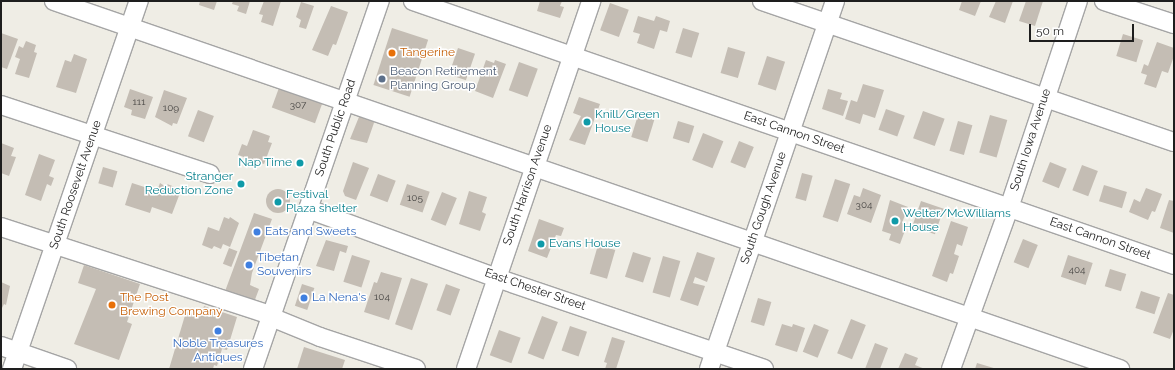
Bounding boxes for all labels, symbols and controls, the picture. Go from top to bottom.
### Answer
scale bar [1031,16,1136,42]
text: 50 m [1036,24,1064,38]
place label: Tangerine [400,46,455,60]
marker: Tangerine [387,48,397,58]
place label: Beacon Retirement Planning Group [390,65,497,93]
marker: Beacon Retirement Planning Group [377,74,387,84]
street label: South Public Road [313,77,359,179]
street label: South Iowa Avenue [1008,87,1054,193]
house number: 111 [133,96,145,108]
house number: 307 [290,99,306,111]
house number: 109 [163,102,179,114]
place label: Knill/Green House [595,108,660,136]
street label: East Cannon Street [742,109,846,157]
marker: Knill/Green House [582,117,592,127]
street label: South Roosevelt Avenue [47,118,105,252]
street label: South Harrison Avenue [501,123,555,247]
street label: South Gough Avenue [738,150,790,266]
place label: Nap Time [238,156,292,170]
marker: Nap Time [295,158,305,168]
place label: Stranger Reduction Zone [145,170,233,198]
marker: Stranger Reduction Zone [236,179,246,189]
place label: Festival Plaza shelter [286,188,357,216]
house number: 105 [407,192,423,204]
marker: Festival Plaza shelter [273,197,283,207]
house number: 304 [856,199,872,211]
place label: Welter/McWilliams House [903,207,1011,235]
street label: East Cannon Street [1048,215,1152,263]
marker: Welter/McWilliams House [890,216,900,226]
place label: Eats and Sweets [265,225,356,239]
marker: Eats and Sweets [252,227,262,237]
place label: Evans House [549,237,621,251]
marker: Evans House [536,239,546,249]
place label: Tibetan Souvenirs [257,251,311,279]
marker: Tibetan Souvenirs [244,260,254,270]
house number: 404 [1068,264,1086,276]
street label: East Chester Street [482,266,588,314]
place label: The Post Brewing Company [120,291,222,319]
place label: La Nena's [312,291,366,305]
house number: 104 [374,291,390,303]
marker: La Nena's [299,293,309,303]
marker: The Post Brewing Company [107,300,117,310]
marker: Noble Treasures Antiques [213,326,223,336]
place label: Noble Treasures Antiques [173,337,263,365]

